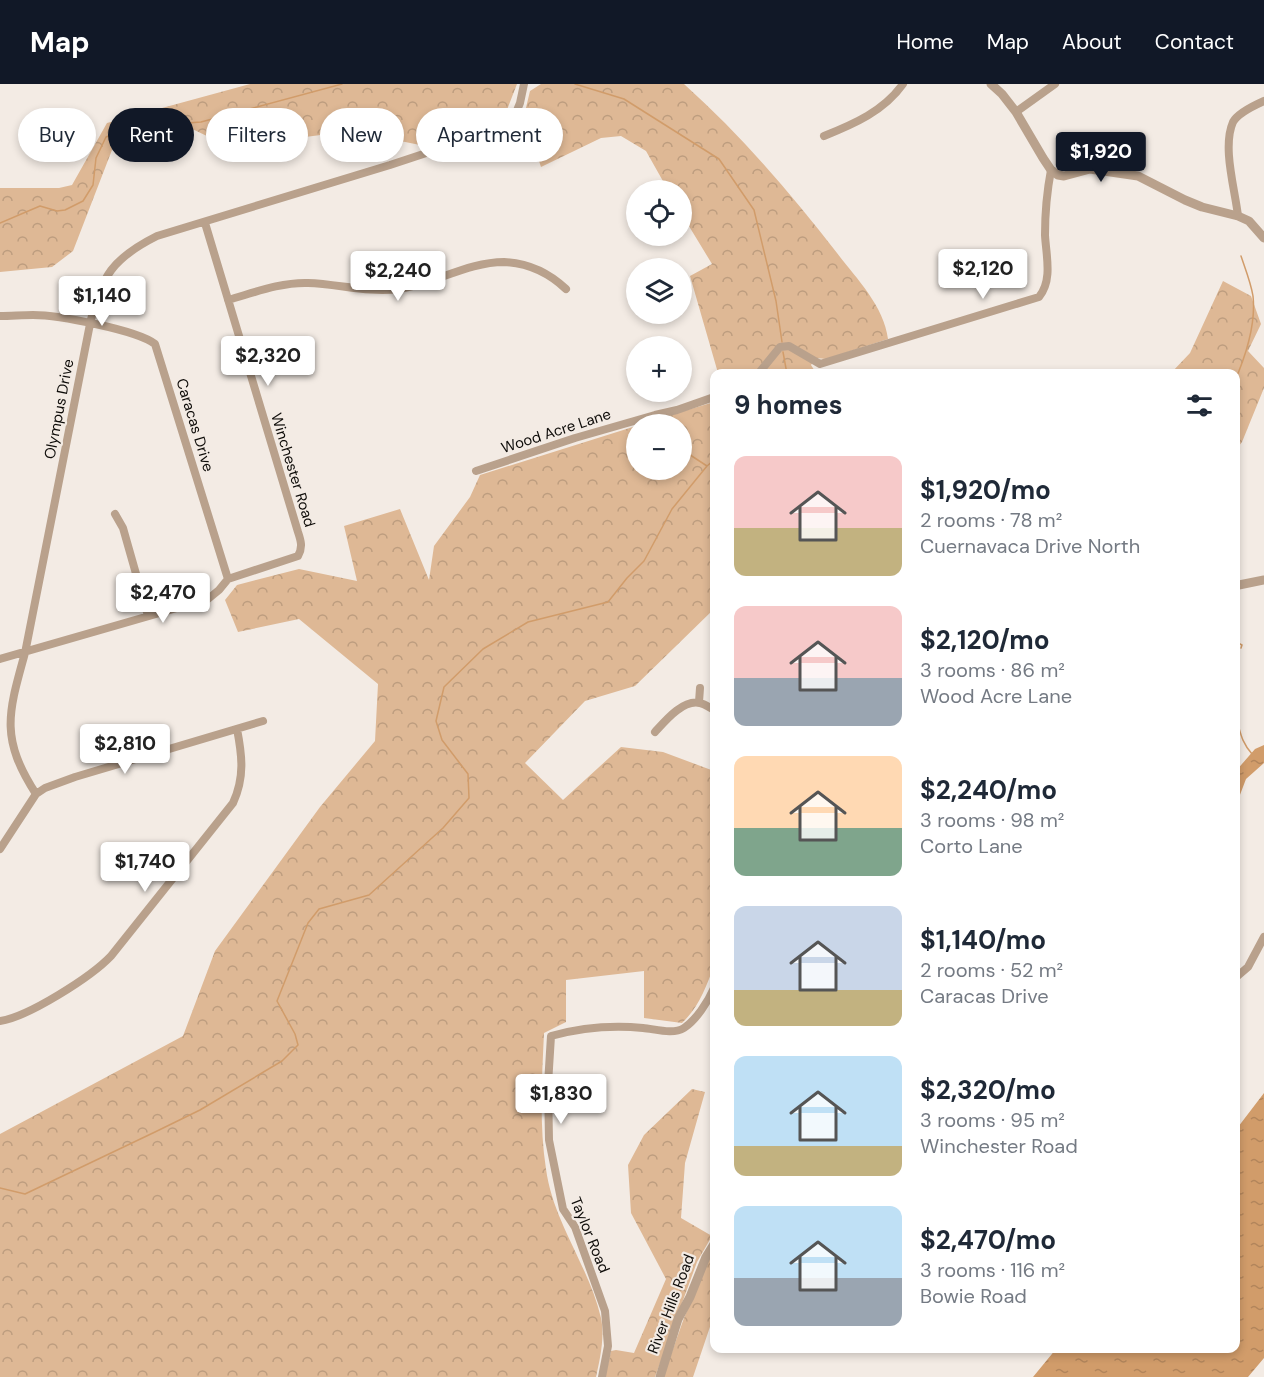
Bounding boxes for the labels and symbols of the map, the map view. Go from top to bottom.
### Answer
pin: $1,920 [1052,132,1150,183]
pin: $2,120 [934,249,1032,300]
pin: $2,240 [349,251,447,302]
pin: $1,140 [53,276,151,327]
pin: $2,320 [219,336,317,387]
street label: Olympus Drive [39,357,79,461]
street label: Caracas Drive [171,376,219,474]
street label: Wood Acre Lane [499,404,613,458]
street label: Winchester Road [266,411,320,529]
pin: $2,470 [114,573,212,624]
pin: $2,810 [76,724,174,775]
pin: $1,740 [96,842,194,893]
pin: $1,830 [512,1074,610,1125]
street label: Taylor Road [566,1194,614,1276]
street label: River Hills Road [643,1251,699,1357]

